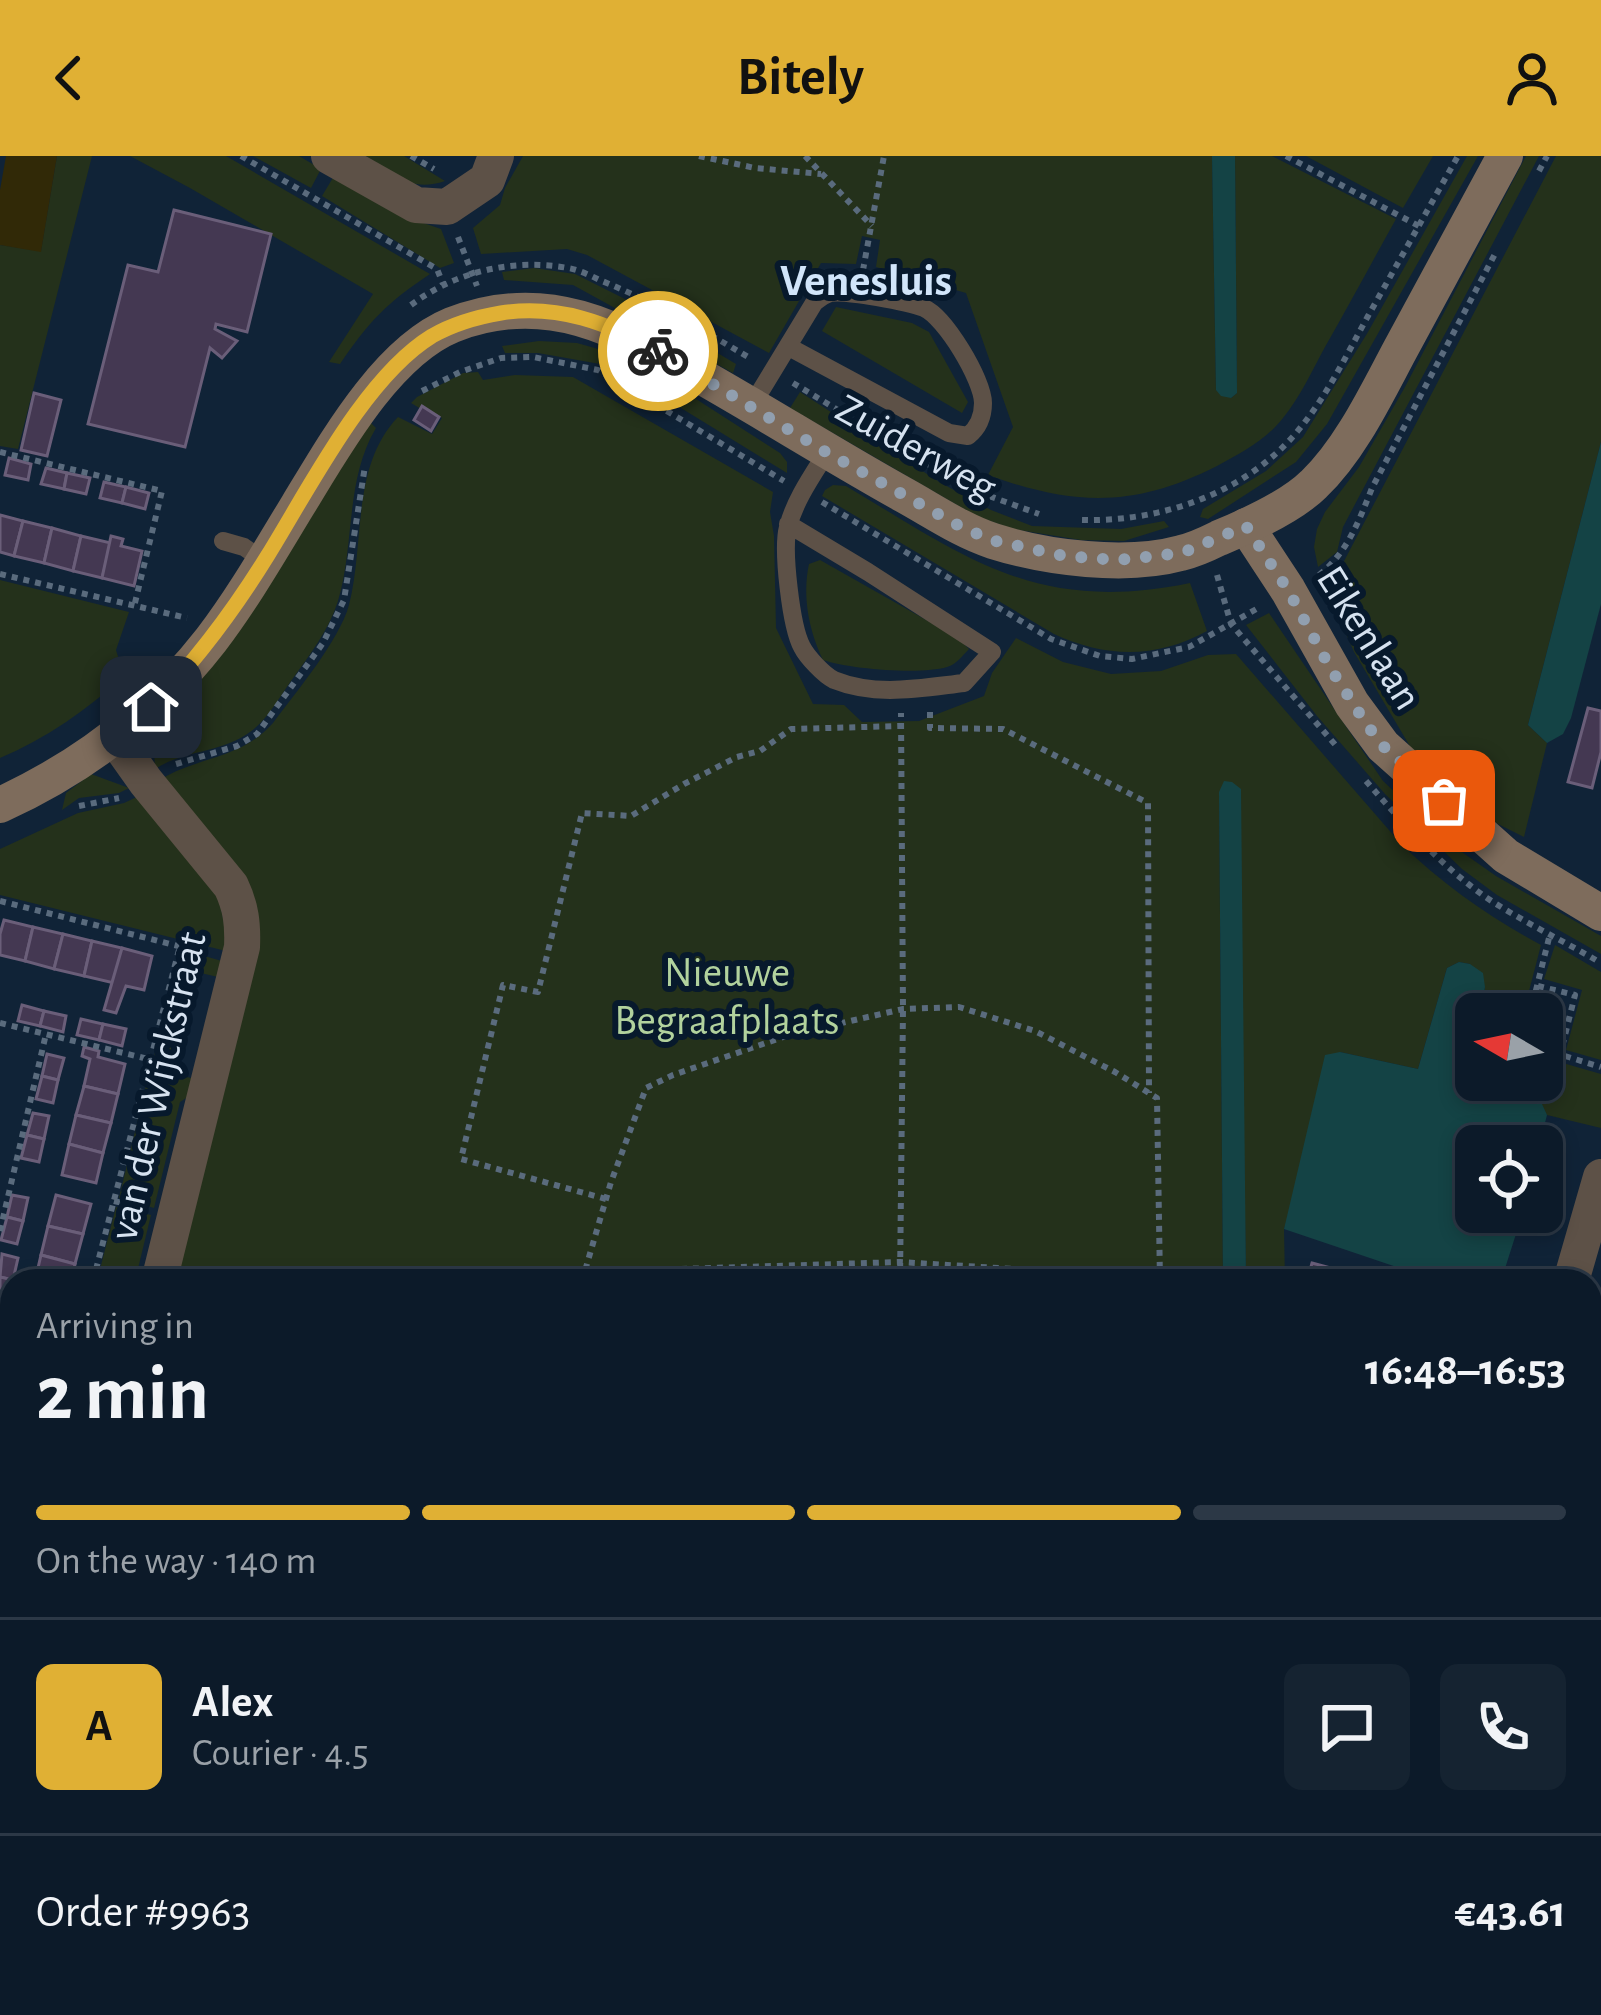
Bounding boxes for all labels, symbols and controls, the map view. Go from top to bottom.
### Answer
icon: back [36,45,102,111]
icon: person [1499,45,1565,111]
text: Bitely [737,51,864,105]
district label: Venesluis [780,259,952,304]
courier [598,291,718,411]
icon: bike [625,318,691,384]
street label: Zuiderweg [829,387,1003,509]
street label: Eikenlaan [1309,559,1429,717]
pin [100,656,202,758]
icon: home [118,674,184,740]
pin [1393,750,1495,852]
icon: bag [1411,768,1477,834]
street label: van der Wijckstraat [102,928,214,1244]
park label: Nieuwe Begraafplaats [614,952,840,1042]
north arrow [1455,993,1563,1101]
map controls [1455,993,1563,1233]
button: locate [1455,1125,1563,1233]
text: Arriving in [36,1307,194,1346]
text: 16:48–16:53 [1365,1348,1566,1393]
text: 2 min [36,1356,209,1434]
text: On the way · 140 m [36,1542,317,1581]
button: chat [1284,1664,1410,1790]
button: phone [1440,1664,1566,1790]
text: Alex [192,1680,273,1725]
text: A [85,1704,113,1749]
text: Courier · 4.5 [192,1734,369,1773]
text: Order #9963 [36,1890,250,1935]
text: €43.61 [1455,1890,1566,1935]

